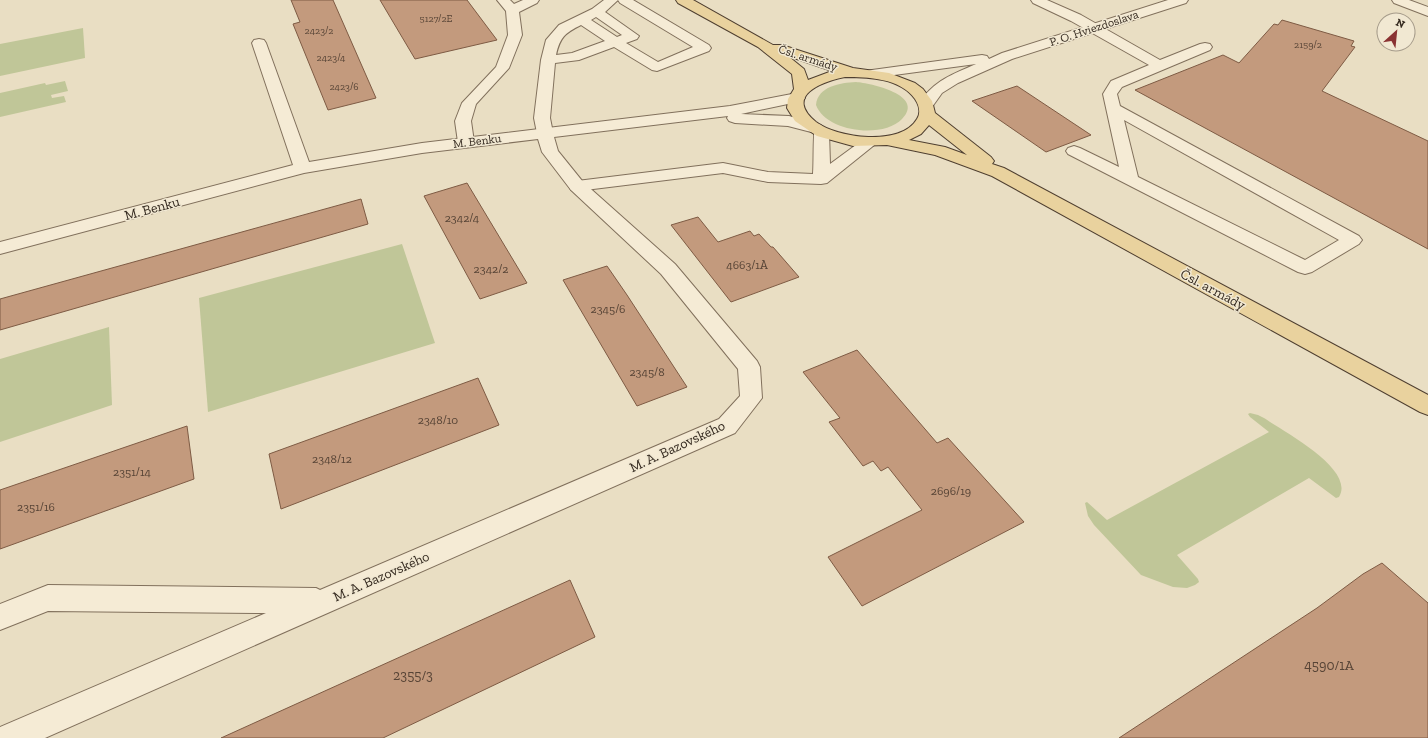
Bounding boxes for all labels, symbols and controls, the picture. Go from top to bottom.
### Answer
street label: P. O. Hviezdoslava [1048,7,1140,49]
north arrow [1376,12,1416,52]
house number: 5127/2E [420,13,453,25]
text: N [1394,16,1408,32]
house number: 2423/2 [304,25,334,37]
house number: 2159/2 [1294,39,1322,51]
street label: Čsl. armády [777,41,840,74]
house number: 2423/4 [317,52,346,64]
house number: 2423/6 [329,81,359,93]
street label: M. Benku [452,131,502,151]
street label: M. Benku [123,193,182,224]
house number: 2342/4 [445,211,480,225]
house number: 4663/1A [726,258,768,272]
house number: 2342/2 [474,262,508,276]
street label: Čsl. armády [1177,265,1249,314]
house number: 2345/6 [591,302,625,316]
house number: 2345/8 [629,365,665,379]
house number: 2348/10 [418,413,458,427]
street label: M. A. Bazovského [627,417,728,476]
house number: 2348/12 [312,452,352,466]
house number: 2351/14 [113,465,152,479]
house number: 2696/19 [931,484,971,498]
house number: 2351/16 [17,500,55,514]
street label: M. A. Bazovského [330,548,432,605]
house number: 4590/1A [1304,657,1355,674]
house number: 2355/3 [393,667,433,684]

